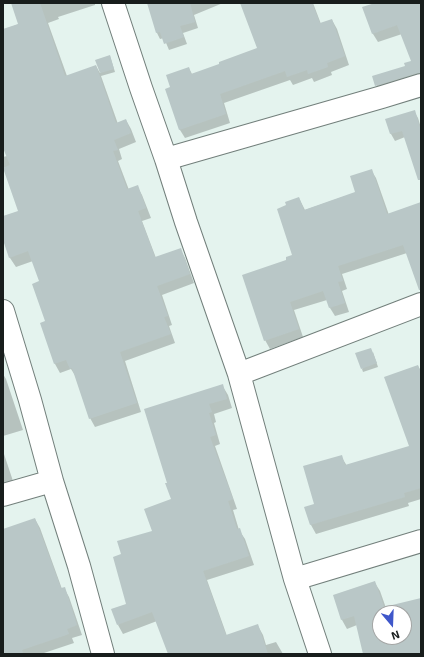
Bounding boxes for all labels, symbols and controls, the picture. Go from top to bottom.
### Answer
north arrow [372,605,412,645]
text: N [390,628,402,643]

